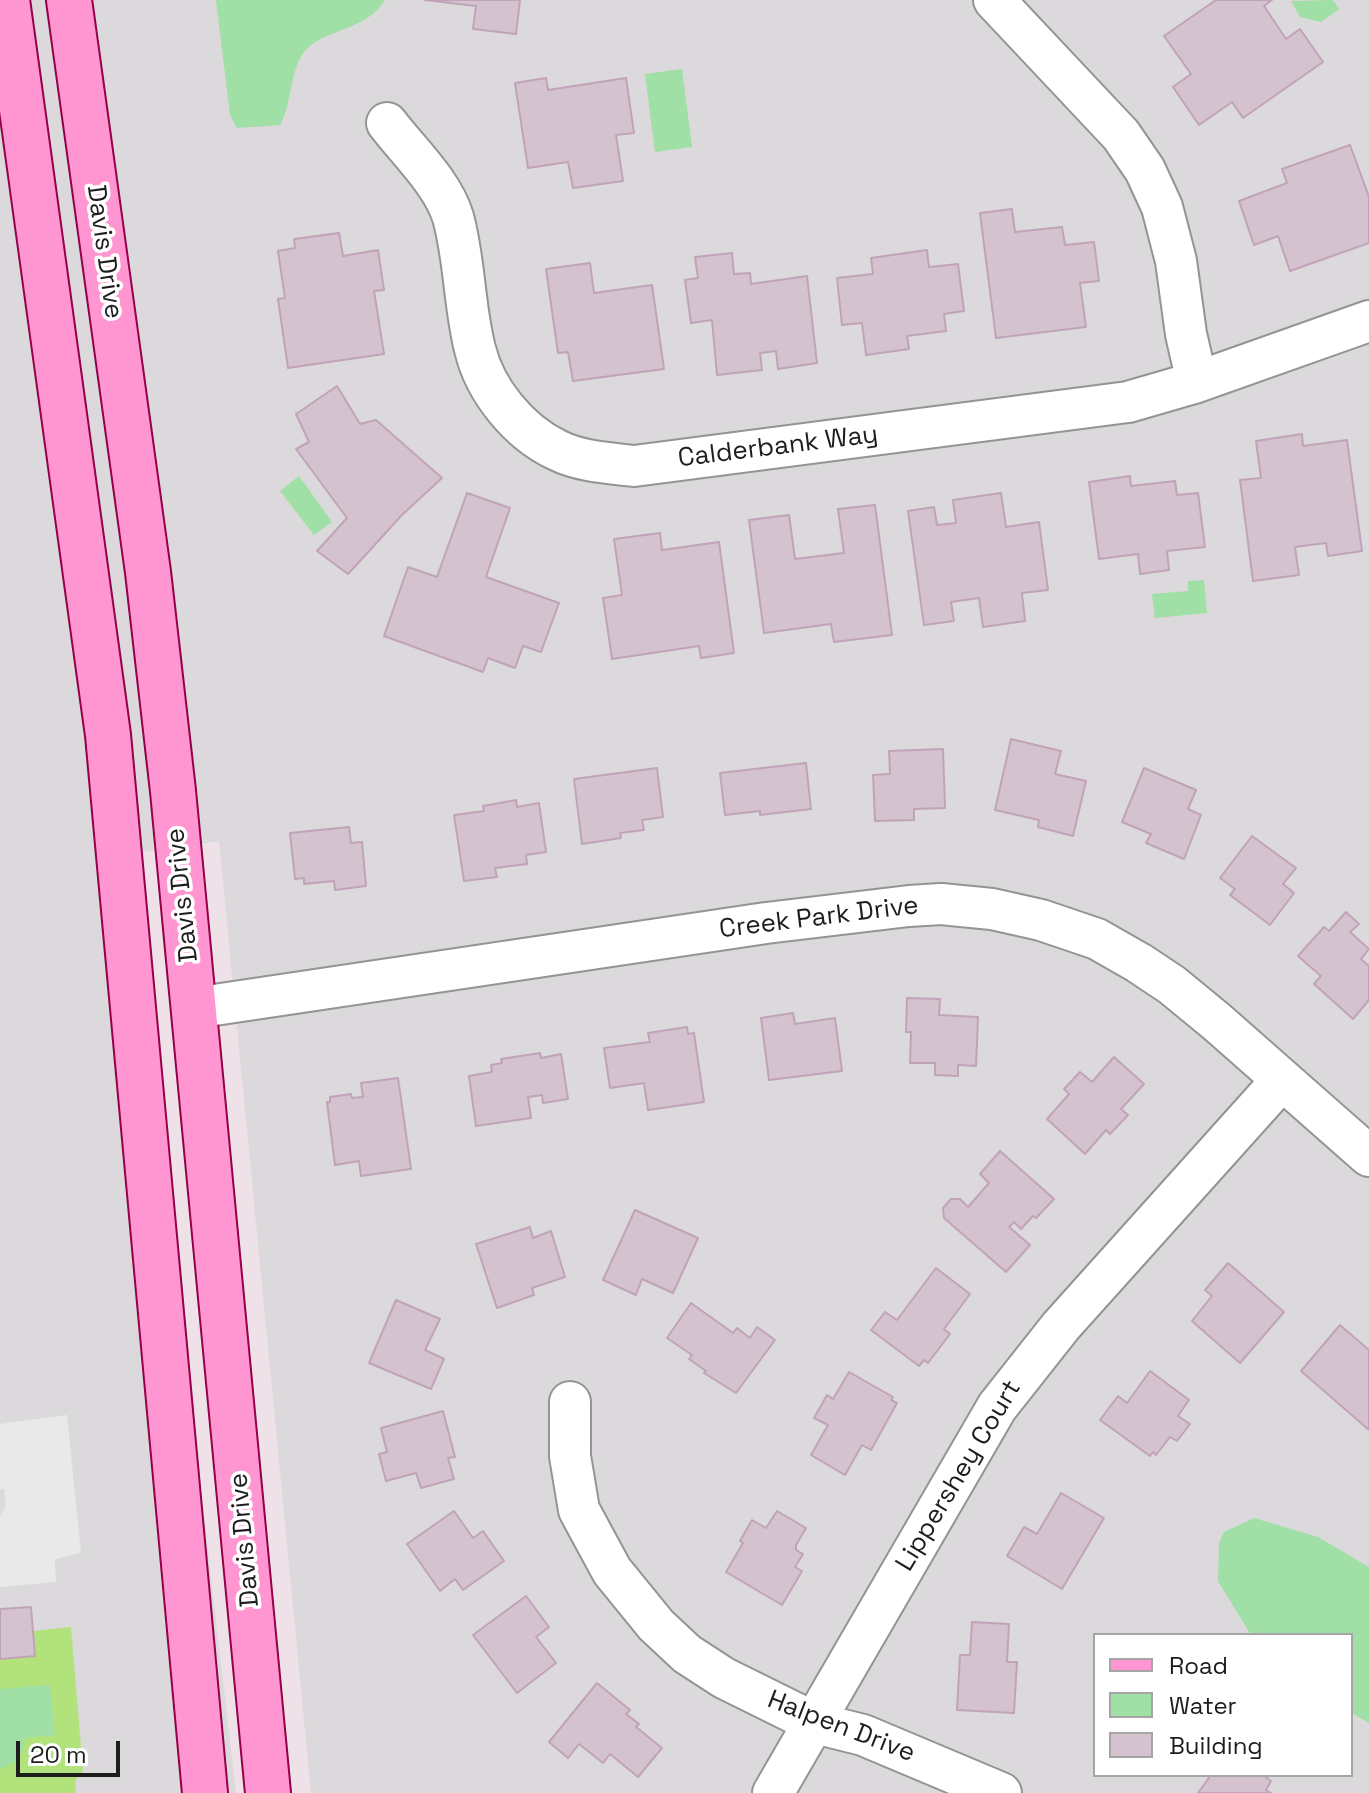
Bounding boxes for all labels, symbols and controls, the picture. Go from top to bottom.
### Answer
street label: Davis Drive [79,183,129,321]
street label: Calderbank Way [676,419,880,475]
street label: Davis Drive [160,826,206,964]
street label: Creek Park Drive [718,890,920,946]
street label: Lippershey Court [890,1375,1028,1577]
street label: Davis Drive [224,1472,266,1608]
legend [1093,1633,1353,1777]
text: Road [1169,1650,1228,1681]
street label: Halpen Drive [763,1685,919,1769]
text: Water [1169,1690,1237,1721]
scale bar [20,1725,124,1775]
text: Building [1169,1730,1263,1761]
text: 20 m [30,1739,87,1770]

